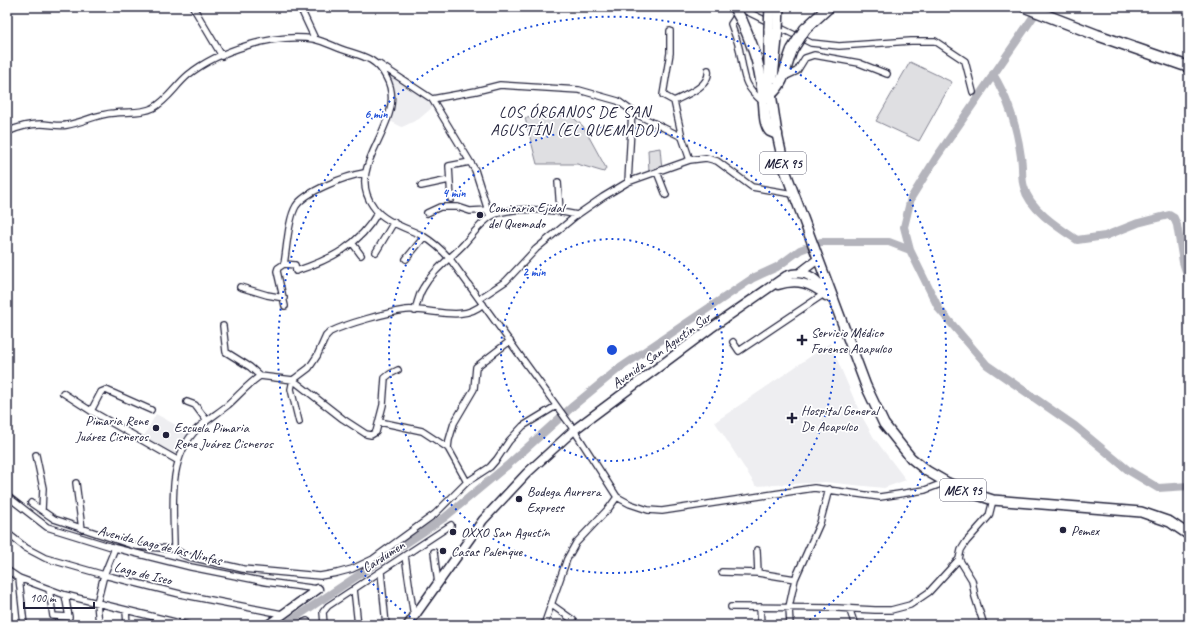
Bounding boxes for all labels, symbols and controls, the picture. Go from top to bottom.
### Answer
district label: LOS ÓRGANOS DE SAN AGUSTÍN (EL QUEMADO) [491,102,660,140]
text: 6 min [364,106,388,122]
road number: MEX 95 [760,152,806,174]
text: 4 min [443,185,466,201]
place label: Comisaria Ejidal del Quemado [488,199,567,232]
marker: Comisaria Ejidal del Quemado [475,210,485,220]
text: 2 min [523,264,546,280]
street label: Avenida San Agustín Sur [609,308,715,392]
place label: Servicio Médico Forense Acapulco [811,324,893,357]
marker: Servicio Médico Forense Acapulco [796,334,808,346]
centre of rings [605,343,619,357]
place label: Hospital General De Acapulco [801,402,881,435]
place label: Pimaria Rene Juárez Cisneros [75,412,149,445]
marker: Hospital General De Acapulco [786,412,798,424]
place label: Escuela Pimaria Rene Juárez Cisneros [174,419,274,452]
marker: Pimaria Rene Juárez Cisneros [151,423,161,433]
marker: Escuela Pimaria Rene Juárez Cisneros [161,430,171,440]
road number: MEX 95 [940,479,986,501]
place label: Bodega Aurrera Express [527,483,602,516]
marker: Bodega Aurrera Express [514,494,524,504]
street label: Avenida Lago de las Ninfas [96,522,225,569]
place label: Pemex [1071,522,1100,539]
place label: OXXO San Agustín [461,524,550,541]
marker: Pemex [1058,525,1068,535]
marker: OXXO San Agustín [448,527,458,537]
street label: Cardumen [359,536,408,576]
place label: Casas Palenque [451,543,524,560]
marker: Casas Palenque [438,546,448,556]
street label: Lago de Iseo [112,558,175,589]
scale bar [24,584,94,610]
text: 100 m [30,590,57,606]

